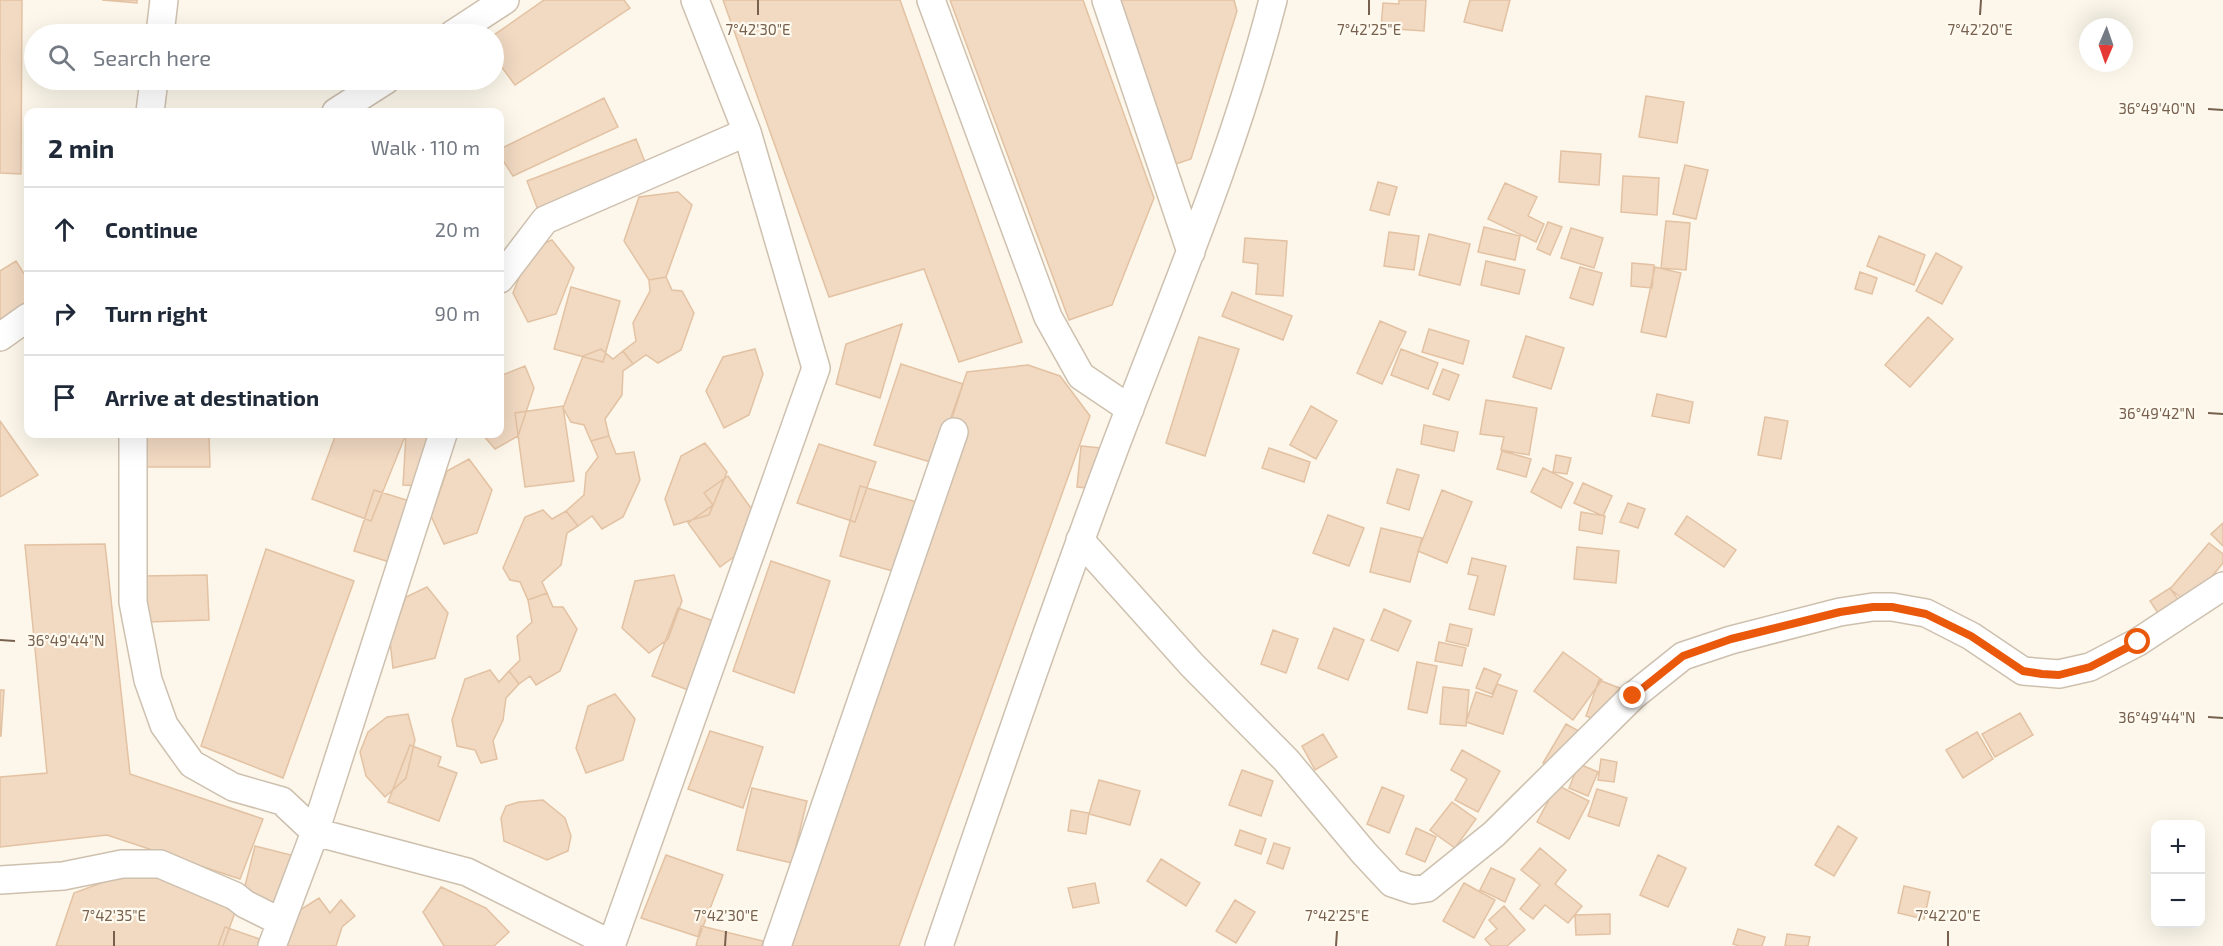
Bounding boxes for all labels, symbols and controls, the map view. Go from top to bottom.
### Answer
north arrow [2079,18,2133,72]
text: 7°42'30"E [726,20,791,38]
text: 7°42'25"E [1337,20,1401,38]
text: 7°42'20"E [1947,20,2013,38]
search box [24,24,504,90]
icon: search [45,41,78,74]
text: Search here [93,44,211,70]
text: 36°49'40"N [2118,99,2196,117]
text: 2 min [48,132,114,163]
text: Walk · 110 m [371,135,480,159]
icon: ahead [48,213,81,246]
text: Continue [105,216,198,242]
text: 20 m [435,217,480,241]
icon: right [48,297,81,330]
text: Turn right [105,300,207,326]
text: 90 m [435,301,480,325]
icon: arrive [48,381,81,414]
text: Arrive at destination [105,384,319,410]
text: 36°49'42"N [2119,404,2195,422]
route start [2124,628,2150,654]
text: 36°49'44"N [27,631,105,649]
route end [1619,682,1645,708]
text: 36°49'44"N [2118,708,2196,726]
map controls [2151,820,2205,928]
button: + [2151,820,2205,874]
button: − [2151,874,2205,928]
text: 7°42'35"E [82,906,146,924]
text: 7°42'30"E [694,906,759,924]
text: 7°42'25"E [1305,906,1369,924]
text: 7°42'20"E [1915,906,1981,924]

